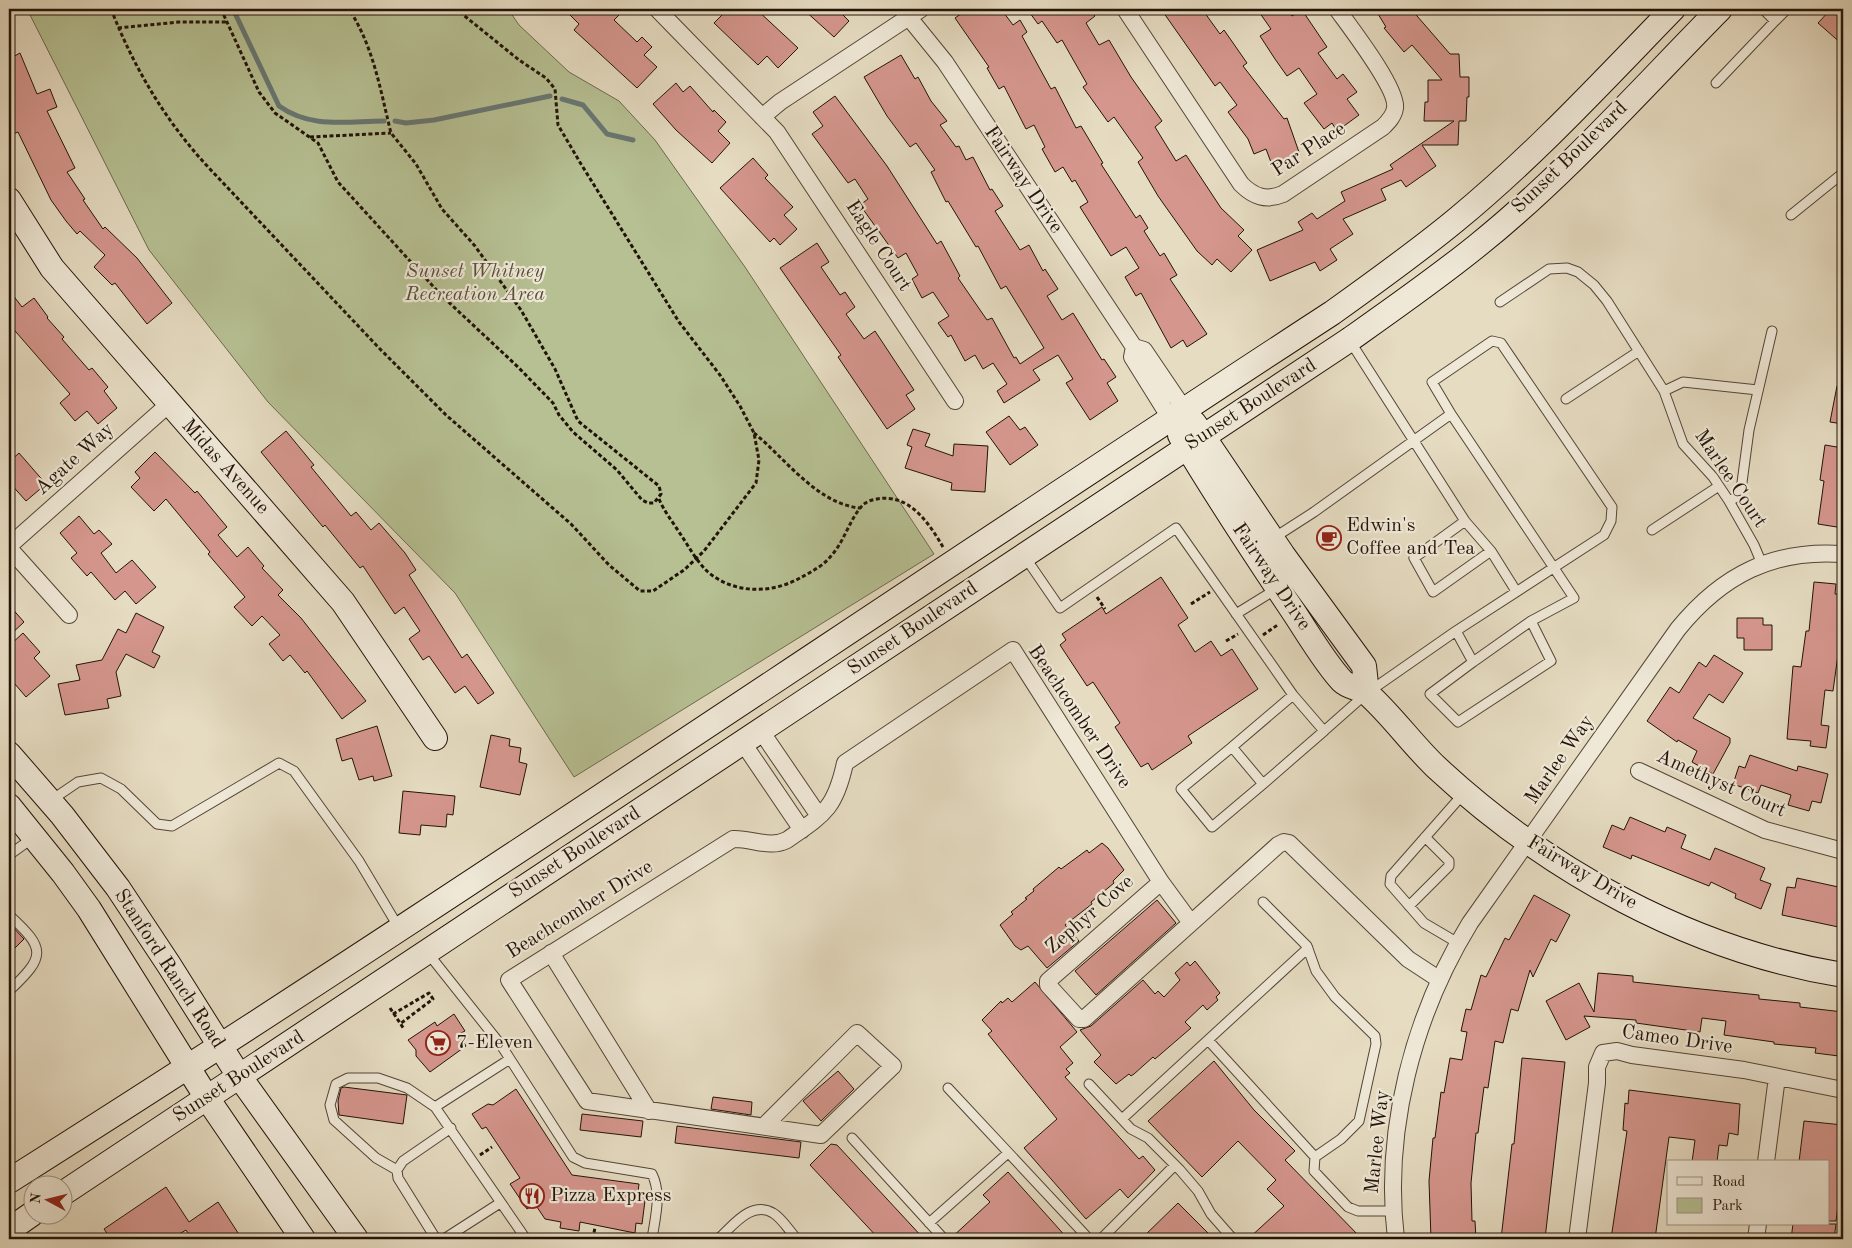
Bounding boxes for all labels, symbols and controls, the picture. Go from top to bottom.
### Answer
street label: Sunset Boulevard [1508,98,1632,218]
street label: Par Place [1269,119,1349,181]
street label: Fairway Drive [980,123,1066,237]
street label: Eagle Court [841,197,915,295]
park label: Sunset Whitney Recreation Area [404,262,545,305]
street label: Sunset Boulevard [1182,355,1320,455]
street label: Midas Avenue [177,416,273,518]
street label: Agate Way [32,419,118,499]
street label: Marlee Court [1690,426,1770,532]
place label: Edwin's Coffee and Tea [1346,516,1475,559]
street label: Fairway Drive [1228,520,1314,634]
cafe icon: Edwin's Coffee and Tea [1316,525,1342,551]
street label: Sunset Boulevard [844,578,982,680]
street label: Beachcomber Drive [1024,642,1134,792]
street label: Marlee Way [1522,711,1598,808]
street label: Amethyst Court [1653,747,1789,821]
street label: Sunset Boulevard [506,803,644,903]
street label: Fairway Drive [1524,832,1640,914]
street label: Beachcomber Drive [503,857,657,963]
street label: Zephyr Cove [1042,872,1138,958]
street label: Stanford Ranch Road [110,886,228,1052]
street label: Cameo Drive [1620,1022,1734,1058]
street label: Sunset Boulevard [170,1027,308,1127]
supermarket icon: 7-Eleven [425,1030,451,1056]
place label: 7-Eleven [456,1033,533,1053]
street label: Marlee Way [1363,1089,1393,1195]
legend [1667,1160,1830,1226]
text: Road [1712,1175,1746,1190]
north arrow [22,1176,72,1226]
restaurant icon: Pizza Express [519,1183,545,1209]
place label: Pizza Express [550,1186,671,1206]
text: N [28,1192,44,1205]
text: Park [1712,1199,1743,1214]

